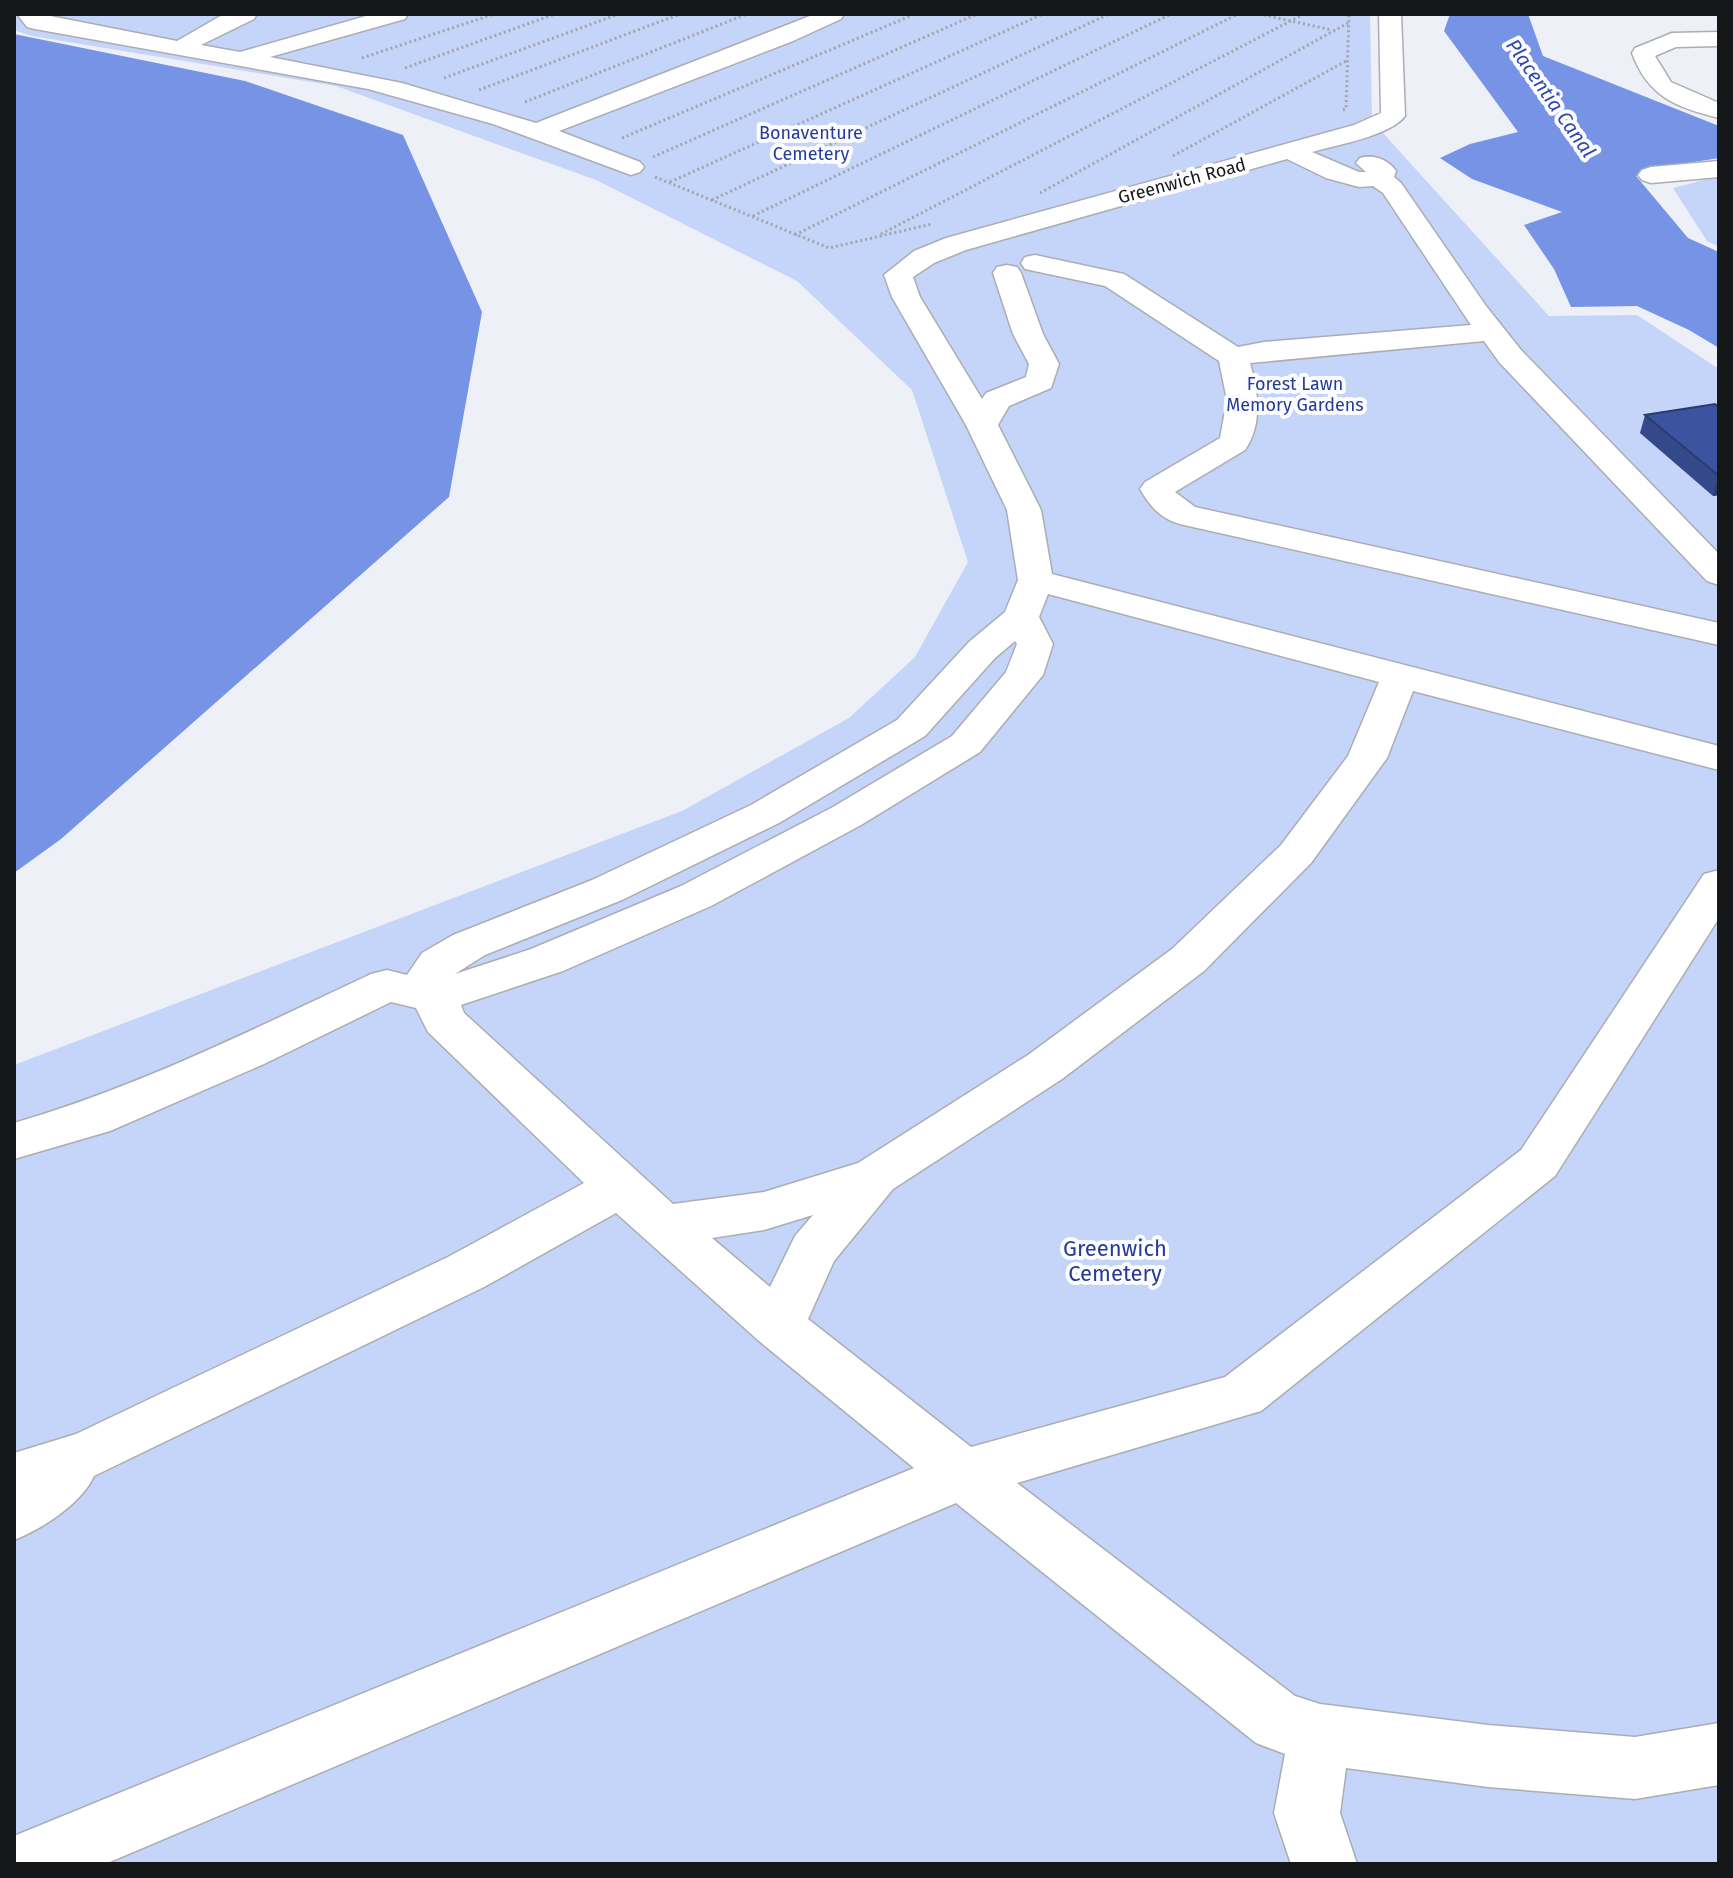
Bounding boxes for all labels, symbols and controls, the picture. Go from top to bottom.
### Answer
water label: Placentia Canal [1501,34,1601,162]
park label: Bonaventure Cemetery [759,122,863,165]
street label: Greenwich Road [1116,153,1248,209]
park label: Forest Lawn Memory Gardens [1226,373,1364,416]
park label: Greenwich Cemetery [1063,1235,1167,1287]

